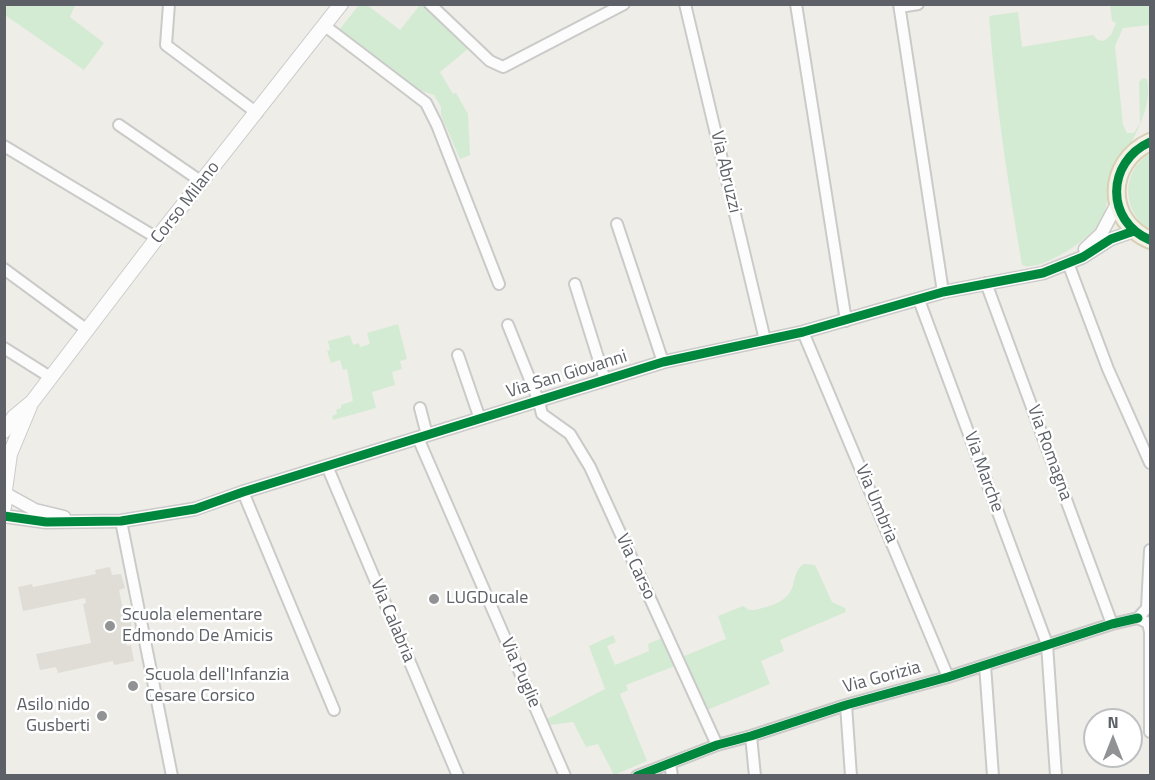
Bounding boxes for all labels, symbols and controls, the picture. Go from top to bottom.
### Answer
street label: Via Abruzzi [705,129,745,215]
street label: Corso Milano [147,158,225,248]
street label: Via San Giovanni [504,346,630,404]
street label: Via Romagna [1022,402,1076,504]
street label: Via Marche [958,429,1008,515]
street label: Via Umbria [850,462,902,546]
street label: Via Carso [610,531,660,603]
street label: Via Calabria [365,576,419,666]
place label: LUGDucale [446,588,528,610]
marker: LUGDucale [427,592,441,606]
place label: Scuola elementare Edmondo De Amicis [122,605,273,648]
marker: Scuola elementare Edmondo De Amicis [103,619,117,633]
street label: Via Puglie [495,635,545,711]
street label: Via Gorizia [841,657,923,699]
place label: Scuola dell'Infanzia Cesare Corsico [145,665,289,708]
marker: Scuola dell'Infanzia Cesare Corsico [126,679,140,693]
place label: Asilo nido Gusberti [17,695,90,738]
north arrow [1083,708,1143,768]
marker: Asilo nido Gusberti [95,709,109,723]
text: N [1107,710,1119,734]

